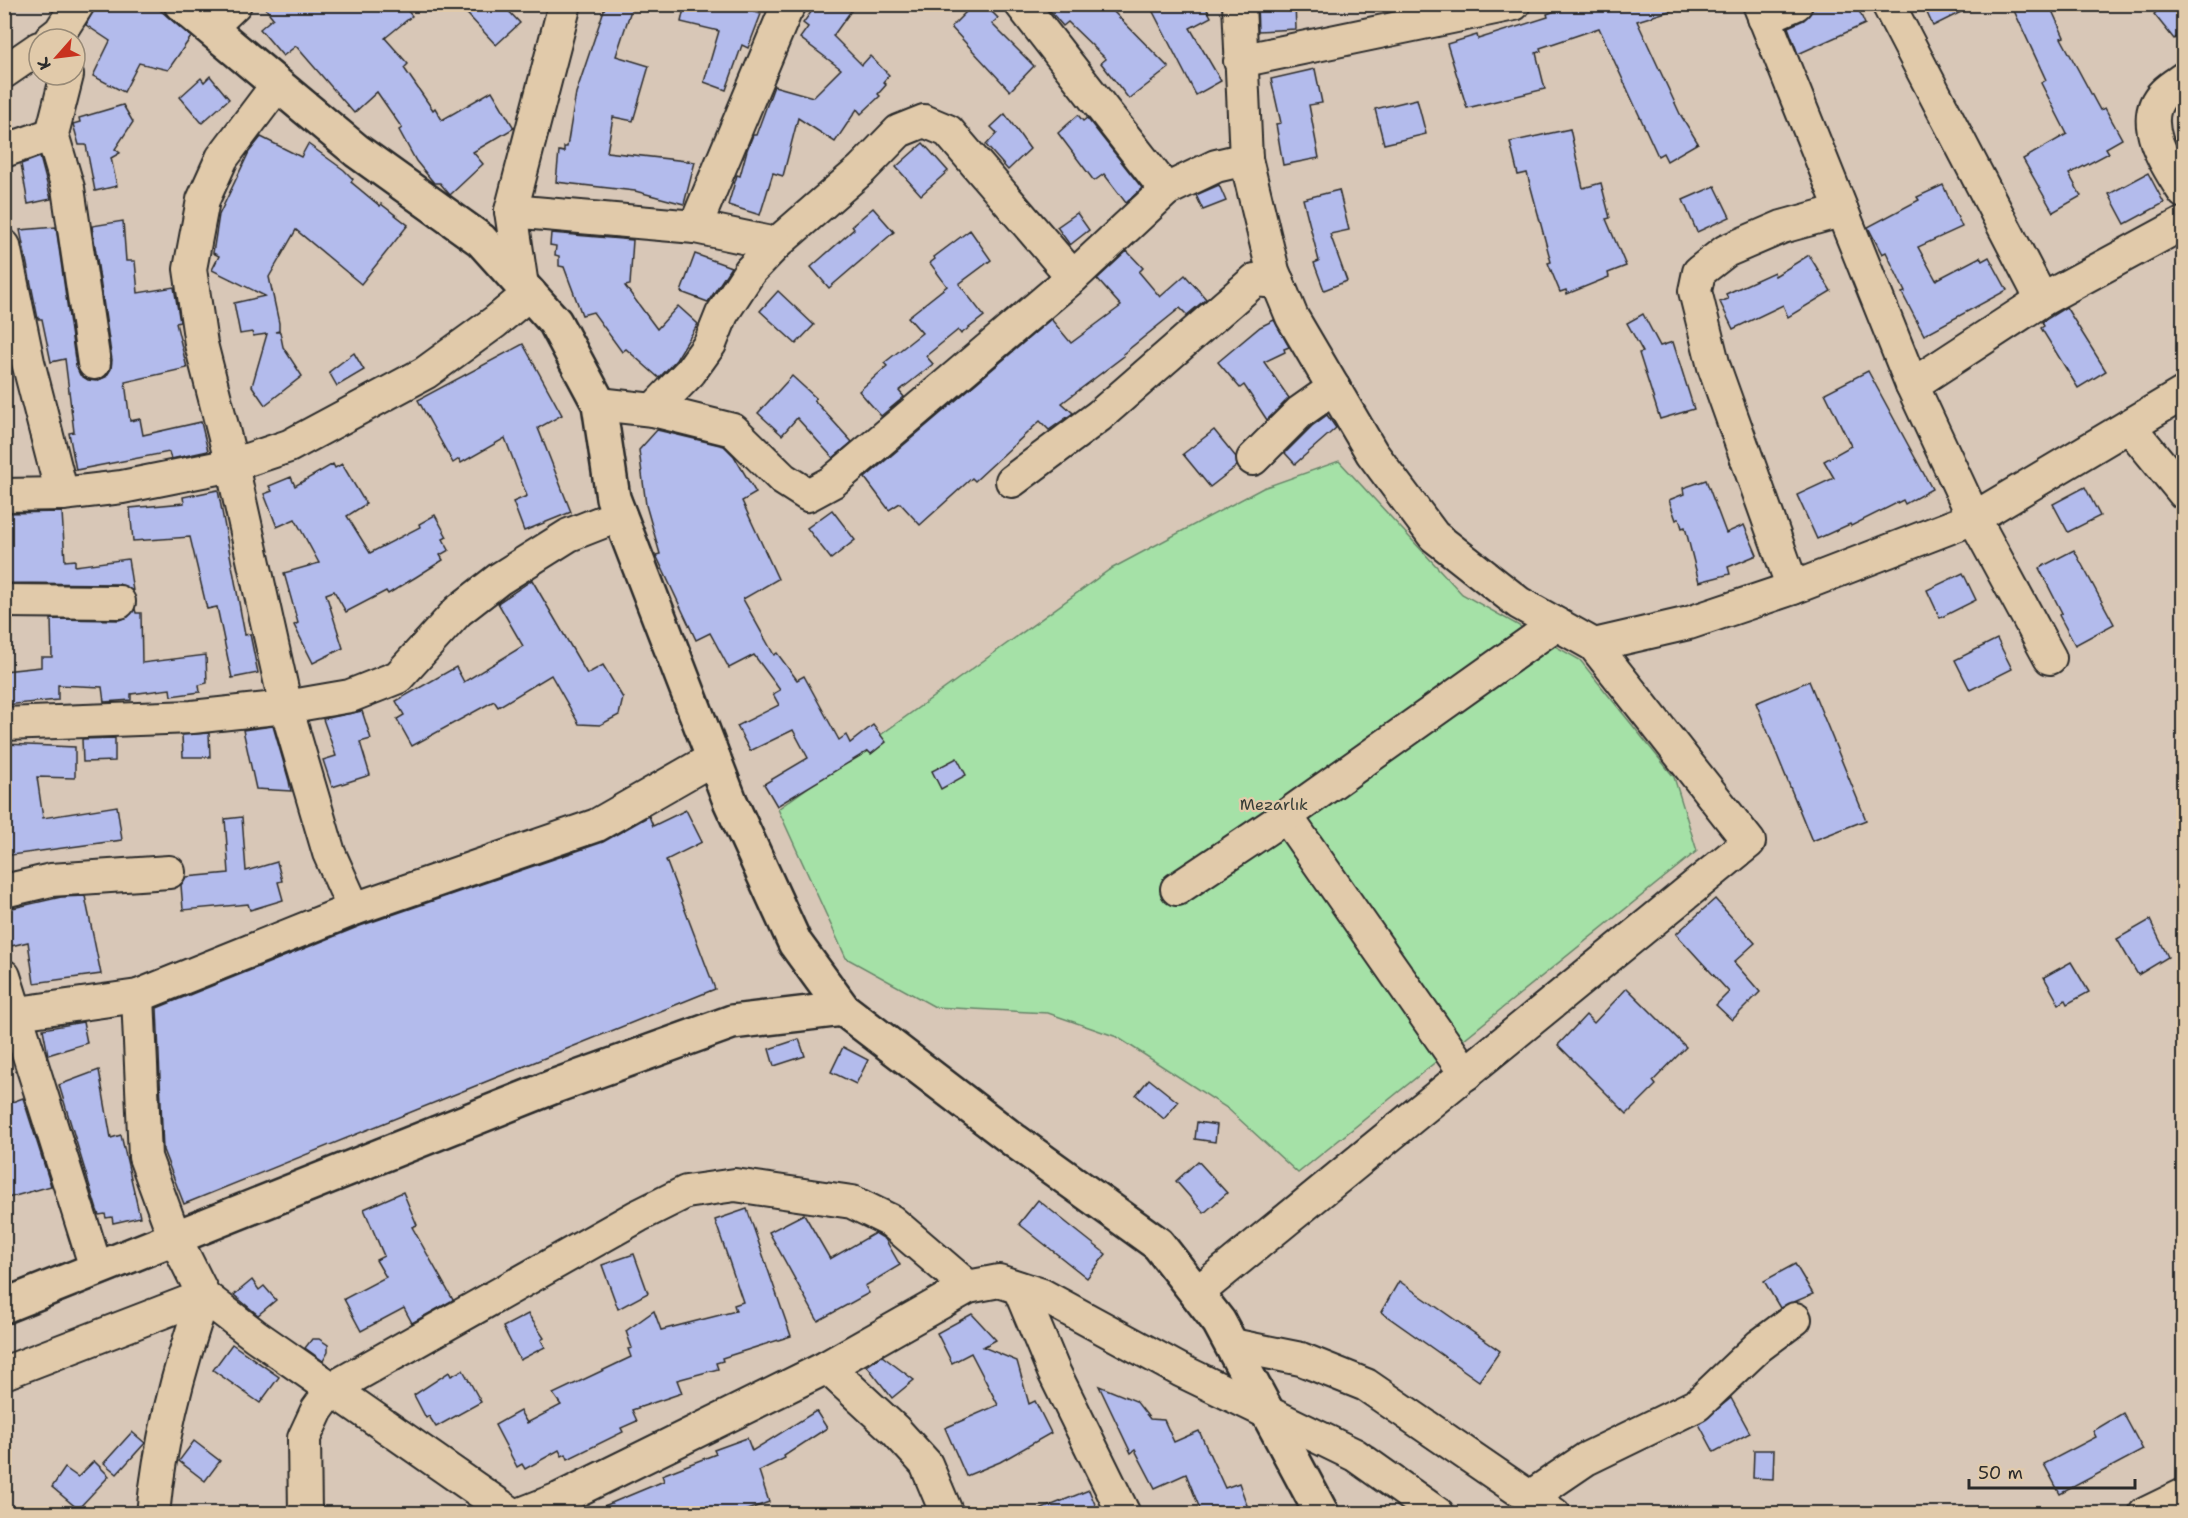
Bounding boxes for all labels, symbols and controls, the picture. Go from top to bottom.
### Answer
north arrow [27,27,87,87]
text: K [32,54,56,74]
park label: Mezarlık [1240,794,1308,815]
scale bar [1969,1452,2136,1490]
text: 50 m [1978,1461,2023,1485]

